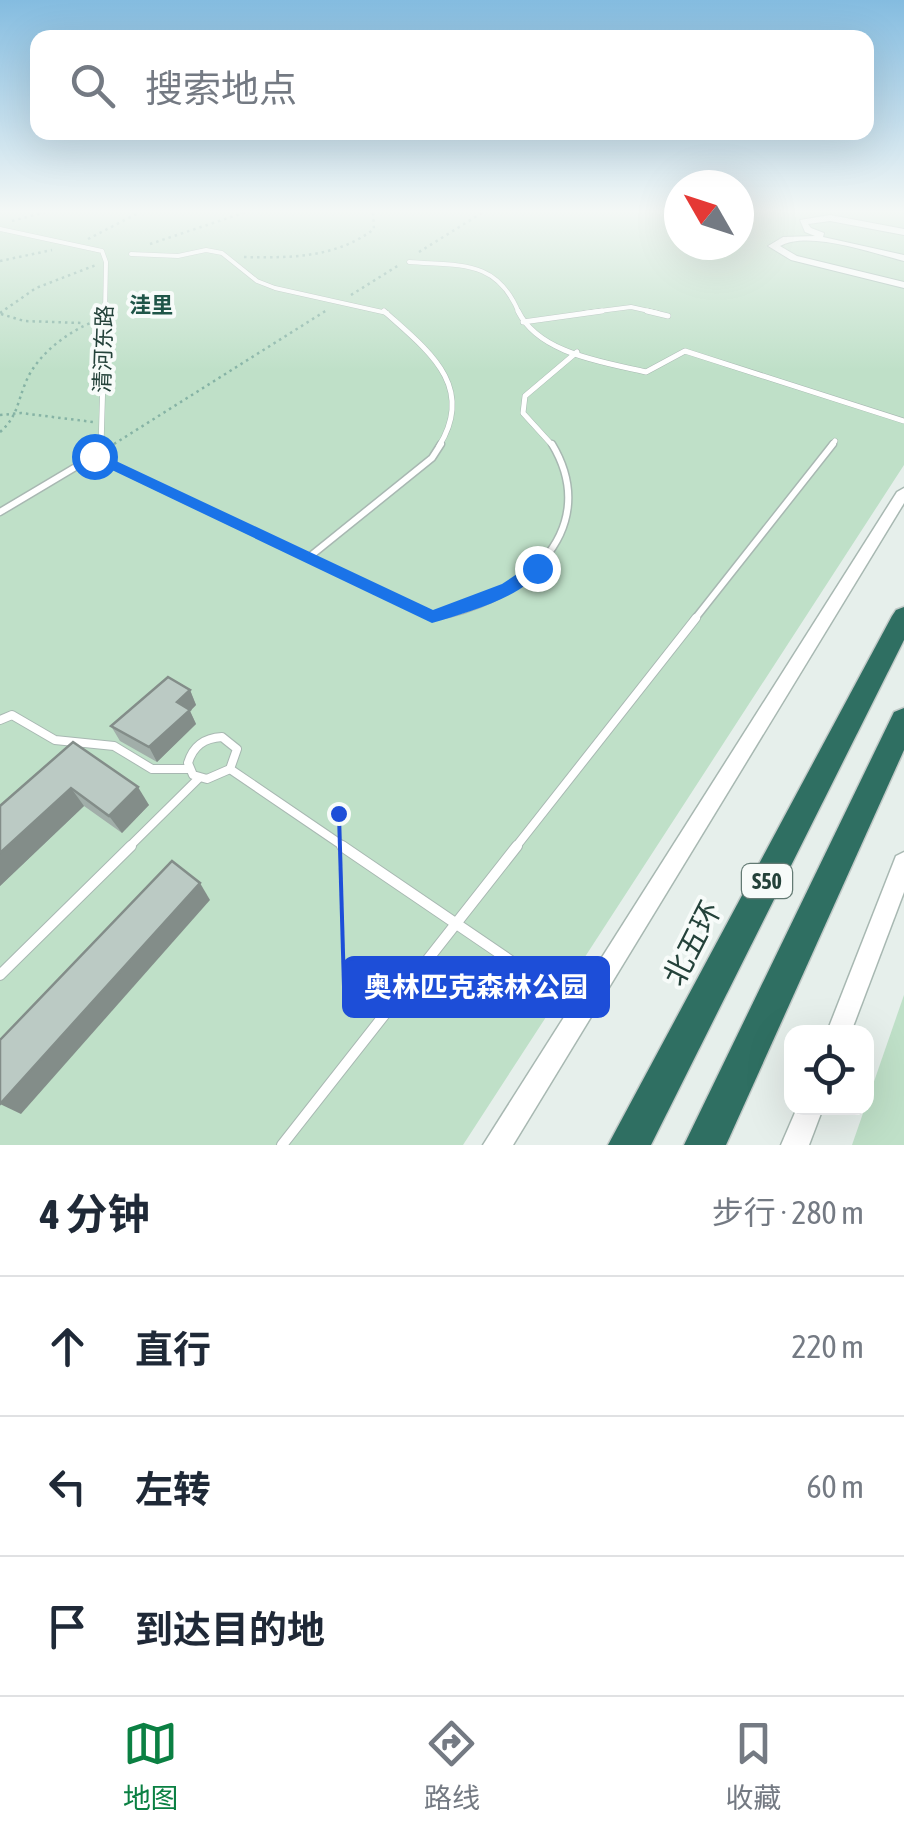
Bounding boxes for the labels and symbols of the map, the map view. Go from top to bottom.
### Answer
north arrow [664,170,754,260]
district label: 洼里 [129,292,173,318]
street label: 清河东路 [88,305,118,393]
route start [72,434,118,480]
route end [515,546,561,592]
road number: S50 [742,864,792,898]
street label: 北五环 [656,895,728,991]
callout: 奥林匹克森林公园 [344,958,608,1016]
text: 奥林匹克森林公园 [364,971,588,1003]

